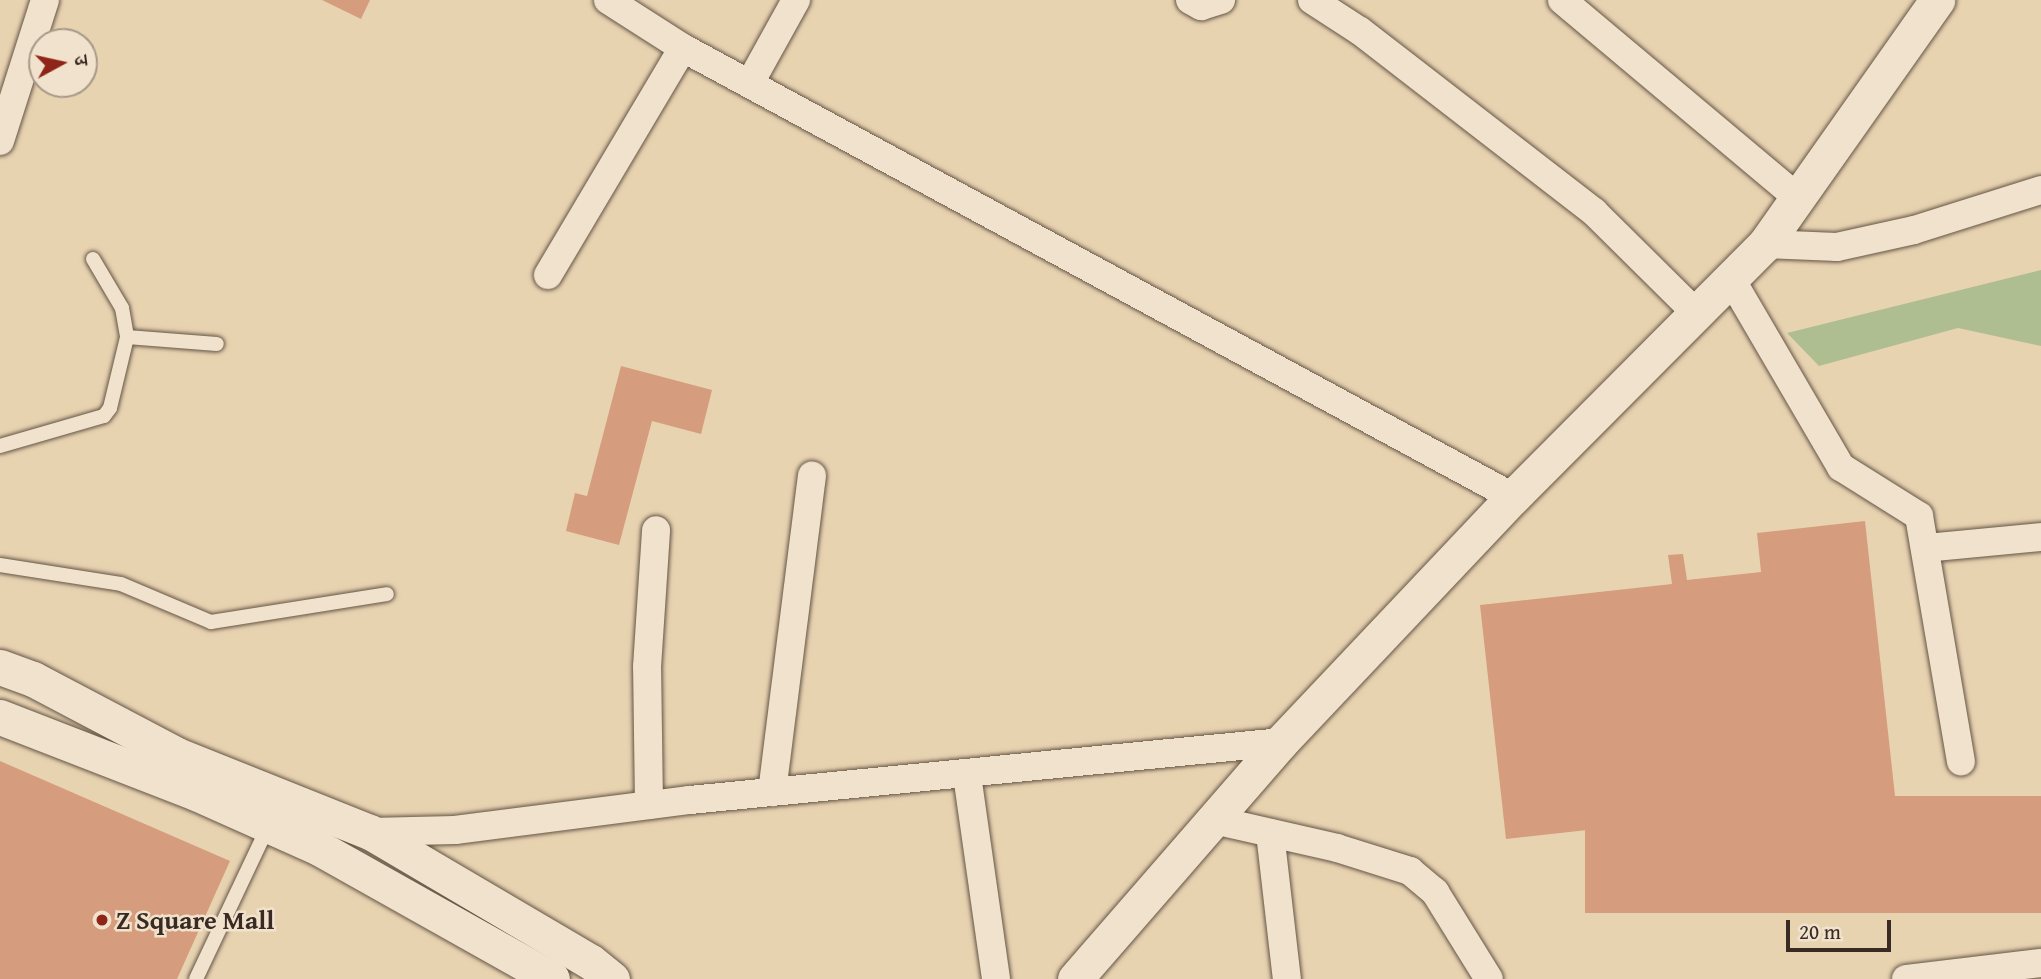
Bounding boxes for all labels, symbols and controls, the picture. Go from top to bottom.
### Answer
north arrow [28,28,98,98]
text: उ [67,54,96,67]
place label: Z Square Mall [116,904,274,936]
scale bar [1789,906,1894,950]
marker: Z Square Mall [94,912,110,928]
text: 20 m [1799,916,1841,947]

